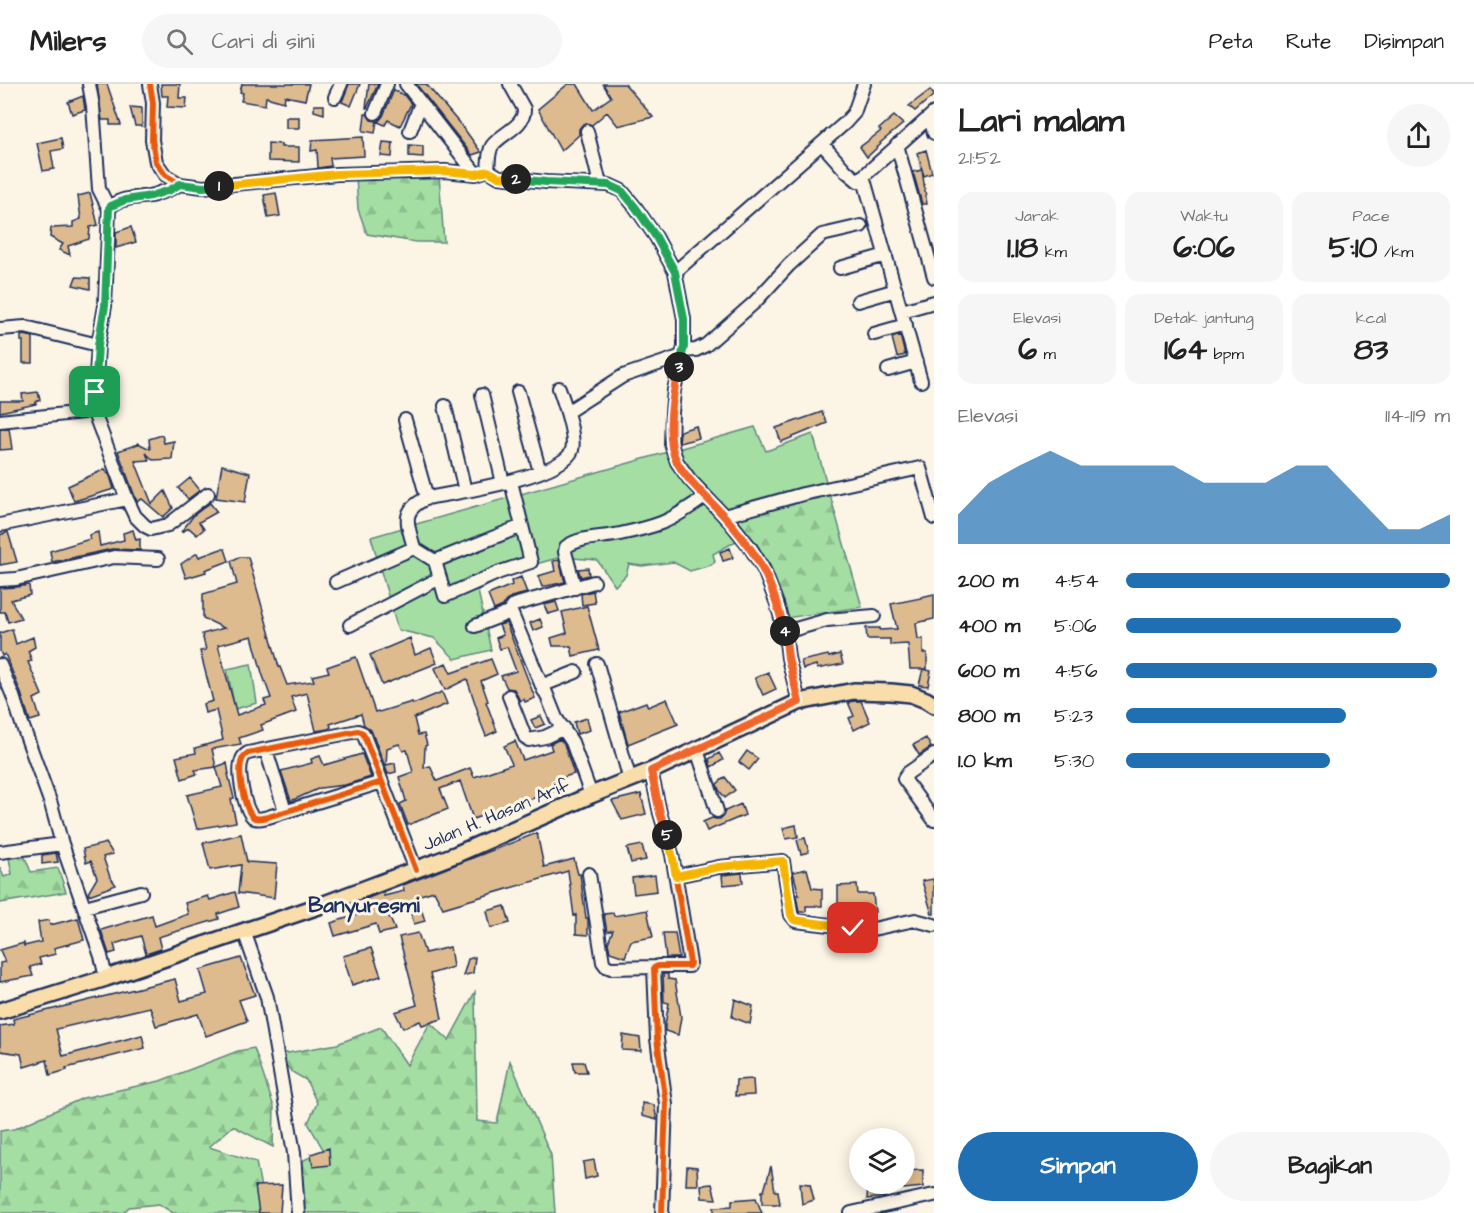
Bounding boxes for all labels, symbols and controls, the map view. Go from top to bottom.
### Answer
search box [142,14,562,68]
text: Milers [30,22,106,61]
icon: search [163,25,196,58]
text: Cari di sini [211,26,315,57]
text: Peta [1209,27,1253,56]
text: Rute [1286,27,1331,56]
text: Disimpan [1364,27,1444,56]
text: Lari malam [958,98,1124,144]
button: share [1387,104,1450,167]
text: 21:52 [958,144,1001,172]
pin: 2 [501,164,531,194]
text: 2 [511,168,521,190]
pin: 1 [204,171,234,201]
text: 1 [218,175,220,197]
text: Jarak [1015,205,1059,227]
text: Waktu [1180,205,1228,227]
text: Pace [1352,205,1390,227]
text: 1.18 [1007,227,1038,269]
text: 6:06 [1173,227,1235,269]
text: 5:10 [1329,227,1378,269]
text: km [1038,241,1067,263]
text: /km [1378,241,1413,263]
text: Elevasi [1013,307,1061,329]
text: Detak jantung [1154,307,1254,329]
text: kcal [1356,307,1386,329]
text: 6 [1018,329,1037,371]
text: 164 [1164,329,1207,371]
text: 83 [1354,329,1388,371]
text: m [1037,343,1056,365]
text: bpm [1207,343,1244,365]
pin: 3 [664,352,694,382]
text: 3 [675,356,683,378]
pin [69,366,120,417]
icon: arrive [78,375,111,408]
text: Elevasi [958,402,1017,430]
text: 114–119 m [1385,402,1450,430]
text: 200 m [958,567,1018,595]
text: 4:54 [1054,567,1099,595]
text: 400 m [958,612,1020,640]
text: 5:06 [1054,612,1097,640]
pin: 4 [770,616,800,646]
text: 4 [780,620,790,642]
text: 600 m [958,657,1019,685]
text: 4:56 [1054,657,1098,685]
text: 800 m [958,702,1020,730]
text: 5:23 [1054,702,1093,730]
text: 1.0 km [958,747,1012,775]
text: 5:30 [1054,747,1094,775]
street label: Jalan H. Hasan Arif [419,773,573,857]
pin: 5 [652,820,682,850]
text: 5 [661,824,673,846]
district label: Banyuresmi [308,891,420,923]
pin [827,902,878,953]
icon: check [836,911,869,944]
map controls [849,1128,915,1194]
button: layers [849,1128,915,1194]
button: Simpan [958,1132,1198,1201]
button: Bagikan [1210,1132,1450,1201]

